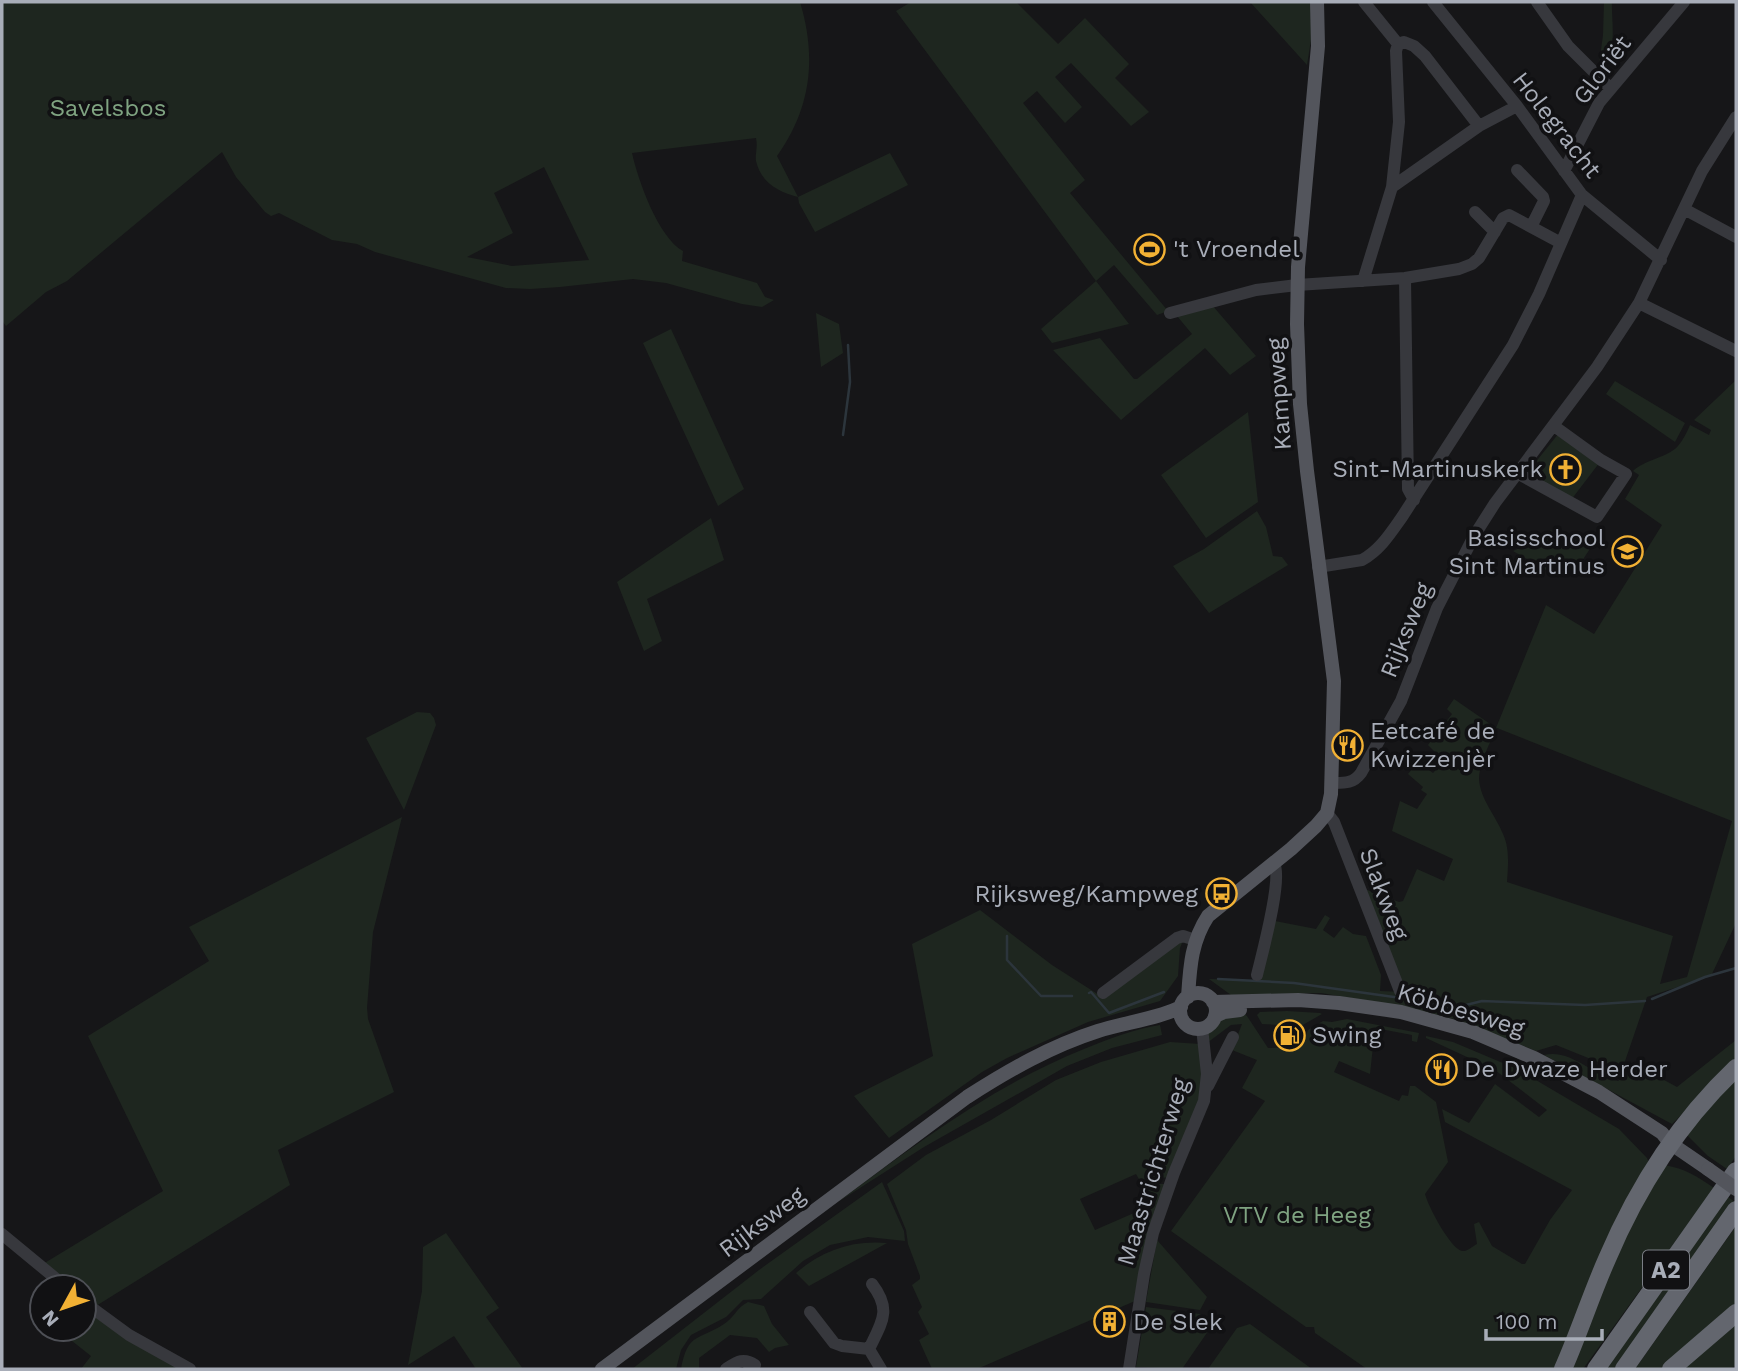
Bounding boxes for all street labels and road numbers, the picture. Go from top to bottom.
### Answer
street label: Gloriët [1567,30,1637,110]
street label: Holegracht [1507,66,1607,184]
street label: Kampweg [1261,337,1297,451]
street label: Rijksweg [1374,578,1438,682]
street label: Slakweg [1354,844,1414,944]
street label: Köbbesweg [1394,977,1528,1043]
street label: Maastrichterweg [1111,1075,1195,1269]
street label: Rijksweg [714,1181,811,1263]
road number: A2 [1643,1250,1689,1289]

